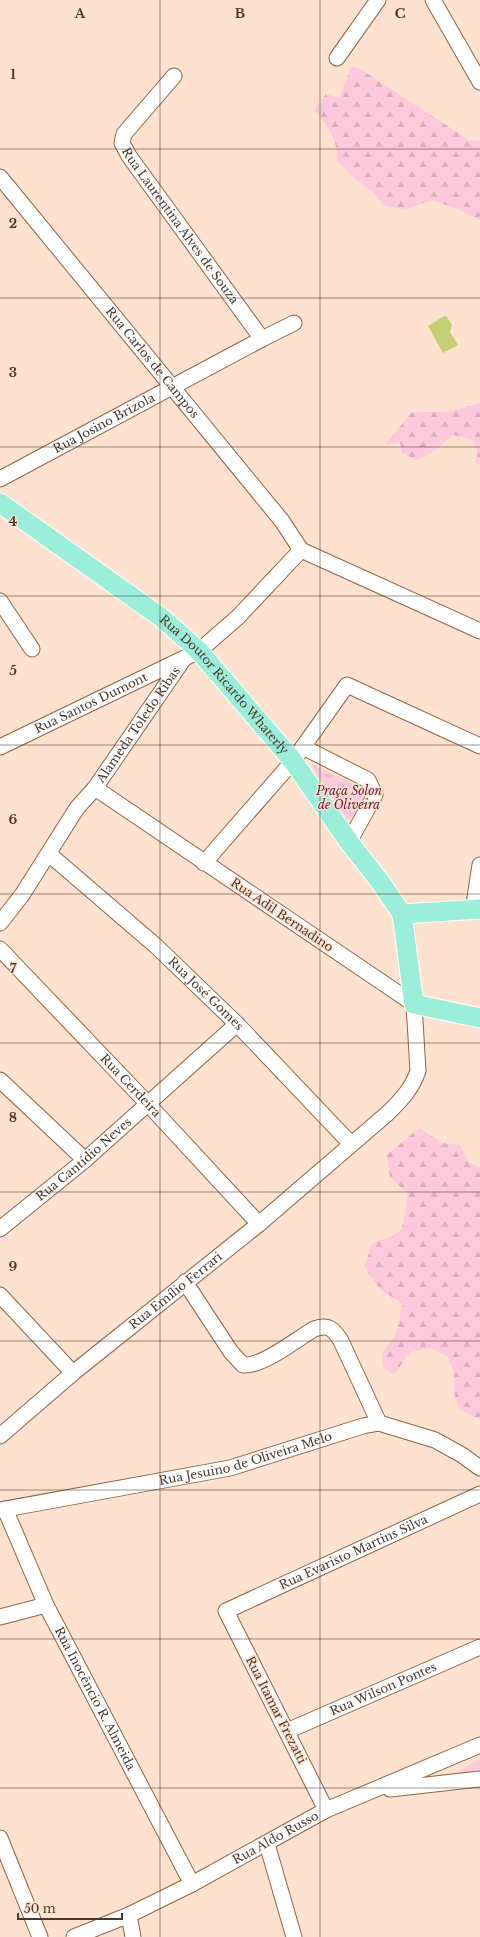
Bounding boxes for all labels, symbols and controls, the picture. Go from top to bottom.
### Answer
text: A [74,5,86,22]
text: B [235,5,245,22]
text: C [395,5,406,22]
text: 1 [10,66,16,83]
street label: Rua Laurentina Alves de Souza [119,145,242,307]
text: 2 [9,215,17,232]
street label: Rua Carlos de Campos [103,304,202,421]
text: 3 [9,364,17,381]
street label: Rua Josino Brizola [50,390,158,456]
text: 4 [9,513,18,530]
street label: Rua Doutor Ricardo Whaterly [157,611,292,758]
text: 5 [9,662,17,679]
street label: Alameda Toledo Ribas [92,664,183,786]
street label: Rua Santos Dumont [32,669,150,736]
park label: Praça Solon de Oliveira [315,783,383,812]
text: 6 [9,811,18,828]
street label: Rua Adil Bernadino [228,875,337,955]
street label: Rua José Gomes [165,954,247,1033]
text: 7 [10,960,17,977]
street label: Rua Cerdeira [97,1051,164,1120]
text: 8 [9,1109,17,1126]
street label: Rua Cantídio Neves [33,1114,134,1204]
street label: Rua Emílio Ferrari [126,1249,225,1332]
text: 9 [9,1258,18,1275]
street label: Rua Jesuino de Oliveira Melo [158,1428,334,1488]
street label: Rua Evaristo Martins Silva [277,1511,430,1593]
street label: Rua Inocêncio R. Almeida [52,1624,139,1773]
street label: Rua Itamar Frezatti [243,1653,310,1766]
street label: Rua Wilson Pontes [327,1659,439,1718]
street label: Rua Aldo Russo [230,1808,321,1867]
scale bar [18,1895,122,1921]
text: 50 m [24,1901,56,1916]

